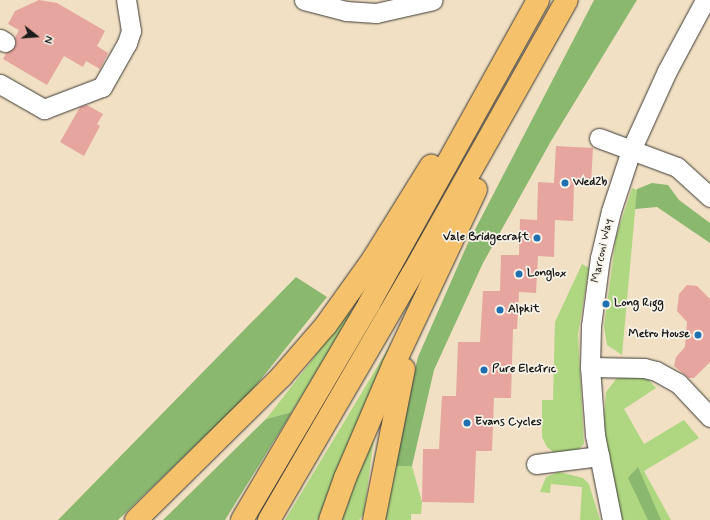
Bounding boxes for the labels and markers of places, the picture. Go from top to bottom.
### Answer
place label: Wed2b [573,176,607,190]
marker: Wed2b [560,178,570,188]
place label: Vale Bridgecraft [444,231,529,245]
marker: Vale Bridgecraft [532,233,542,243]
place label: Longlox [527,267,566,281]
marker: Longlox [514,269,524,279]
place label: Long Rigg [614,297,664,311]
marker: Long Rigg [601,299,611,309]
place label: Alpkit [508,303,540,317]
marker: Alpkit [495,305,505,315]
place label: Metro House [628,328,690,342]
marker: Metro House [693,330,703,340]
place label: Pure Electric [492,363,556,377]
marker: Pure Electric [479,365,489,375]
place label: Evans Cycles [475,416,542,430]
marker: Evans Cycles [462,418,472,428]

